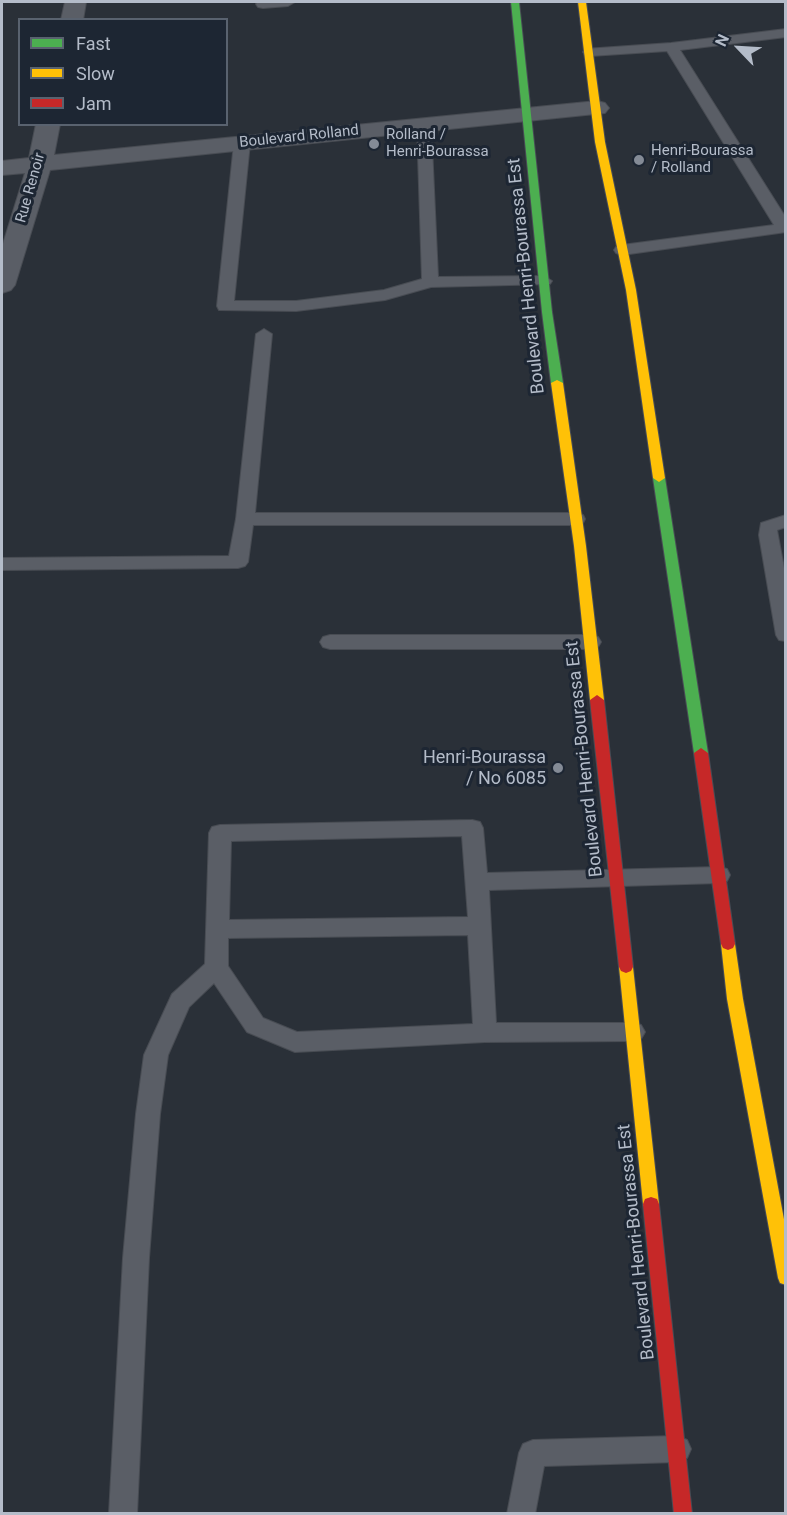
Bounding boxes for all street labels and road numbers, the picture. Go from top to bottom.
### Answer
street label: Boulevard Rolland [238,122,360,152]
street label: Rue Renoir [12,151,50,225]
street label: Boulevard Henri-Bourassa Est [504,157,550,395]
street label: Boulevard Henri-Bourassa Est [562,640,608,878]
street label: Boulevard Henri-Bourassa Est [614,1123,660,1361]

